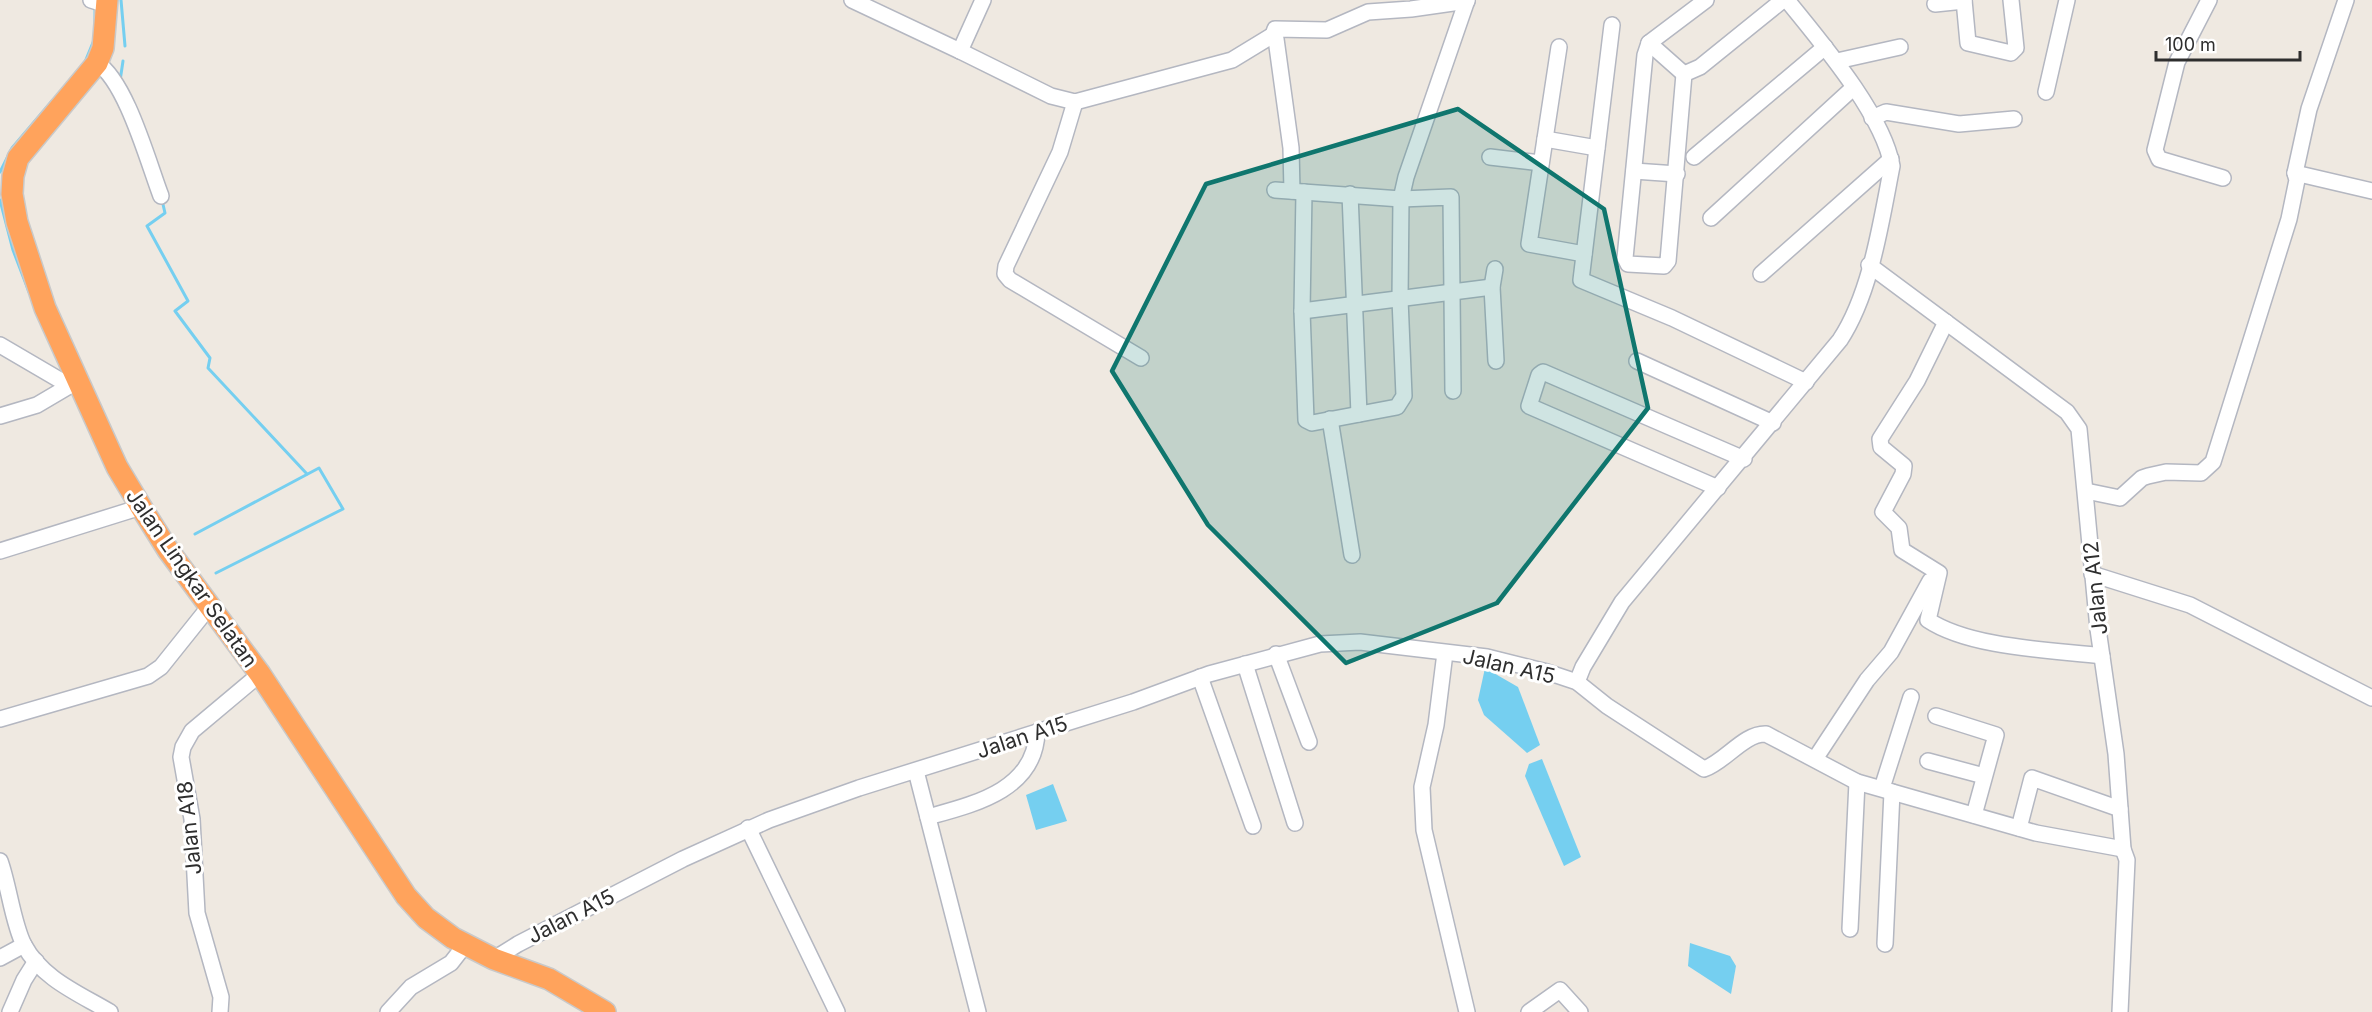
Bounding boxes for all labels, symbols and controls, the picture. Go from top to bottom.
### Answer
scale bar [2156,24,2300,62]
text: 100 m [2165,34,2216,55]
street label: Jalan Lingkar Selatan [121,484,263,672]
street label: Jalan A12 [2078,540,2112,636]
street label: Jalan A15 [1460,643,1558,689]
street label: Jalan A15 [973,711,1071,763]
street label: Jalan A18 [172,780,206,876]
street label: Jalan A15 [523,884,619,948]

